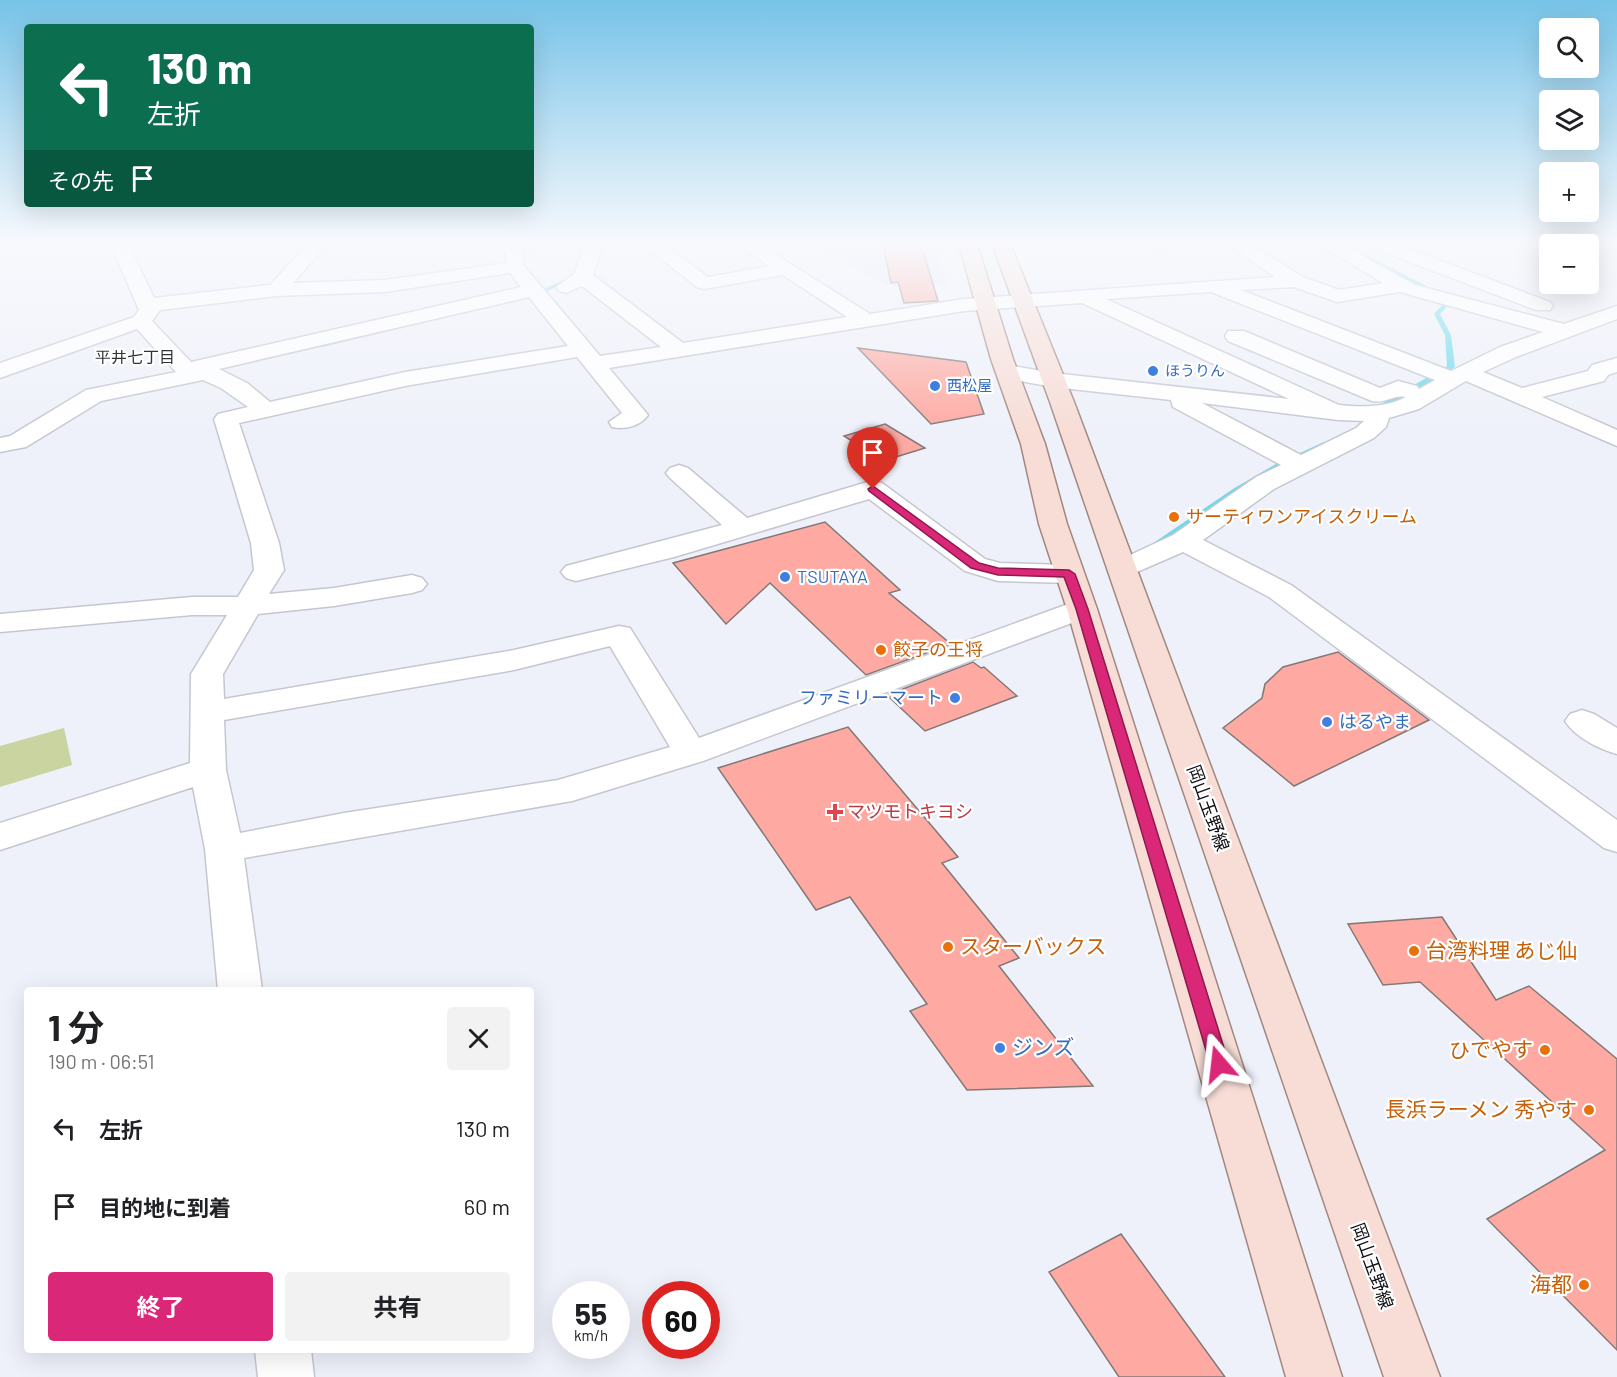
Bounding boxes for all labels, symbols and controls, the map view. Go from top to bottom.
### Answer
map controls [1539,18,1599,294]
button: search [1539,18,1599,78]
text: 130 m [147,42,252,92]
icon: left [48,48,126,126]
button: layers [1539,90,1599,150]
text: 左折 [147,97,201,129]
icon: arrive [126,162,159,195]
button: + [1539,162,1599,222]
text: その先 [48,167,114,193]
button: − [1539,234,1599,294]
district label: 平井七丁目 [95,347,175,366]
place label: ほうりん [1165,361,1225,379]
marker: ほうりん [1146,364,1160,378]
place label: 西松屋 [947,376,992,394]
marker: 西松屋 [928,379,942,393]
pin [847,427,898,489]
icon: arrive [856,436,889,469]
place label: サーティワンアイスクリーム [1186,505,1417,527]
marker: サーティワンアイスクリーム [1167,510,1181,524]
place label: TSUTAYA [797,565,868,587]
marker: TSUTAYA [778,570,792,584]
place label: 餃子の王将 [893,638,983,660]
marker: 餃子の王将 [874,643,888,657]
place label: ファミリーマート [799,686,943,708]
marker: ファミリーマート [948,691,962,705]
place label: はるやま [1339,710,1411,732]
marker: はるやま [1320,715,1334,729]
street label: 岡山玉野線 [1183,762,1235,854]
place label: マツモトキヨシ [847,800,973,822]
marker: マツモトキヨシ [828,805,842,819]
place label: スターバックス [960,933,1106,958]
place label: 台湾料理 あじ仙 [1426,937,1577,962]
marker: スターバックス [941,940,955,954]
marker: 台湾料理 あじ仙 [1407,944,1421,958]
text: 1 分 [48,1005,104,1048]
button: close [447,1007,510,1070]
position arrow [1187,1032,1251,1096]
place label: ジンズ [1012,1034,1075,1059]
place label: ひでやす [1449,1036,1533,1061]
marker: ジンズ [993,1041,1007,1055]
marker: ひでやす [1538,1043,1552,1057]
text: 190 m · 06:51 [48,1049,155,1073]
place label: 長浜ラーメン 秀やす [1385,1096,1577,1121]
marker: 長浜ラーメン 秀やす [1582,1103,1596,1117]
icon: left [48,1112,81,1145]
text: 130 m [456,1115,510,1141]
text: 左折 [99,1116,143,1142]
icon: arrive [48,1190,81,1223]
text: 60 m [464,1193,510,1219]
text: 目的地に到着 [99,1194,231,1220]
street label: 岡山玉野線 [1347,1220,1399,1312]
place label: 海都 [1530,1271,1572,1296]
button: 終了 [48,1272,273,1341]
button: 共有 [285,1272,510,1341]
marker: 海都 [1577,1278,1591,1292]
speed limit sign: 60 [642,1281,720,1359]
text: 55 [575,1295,607,1331]
text: km/h [574,1326,608,1344]

